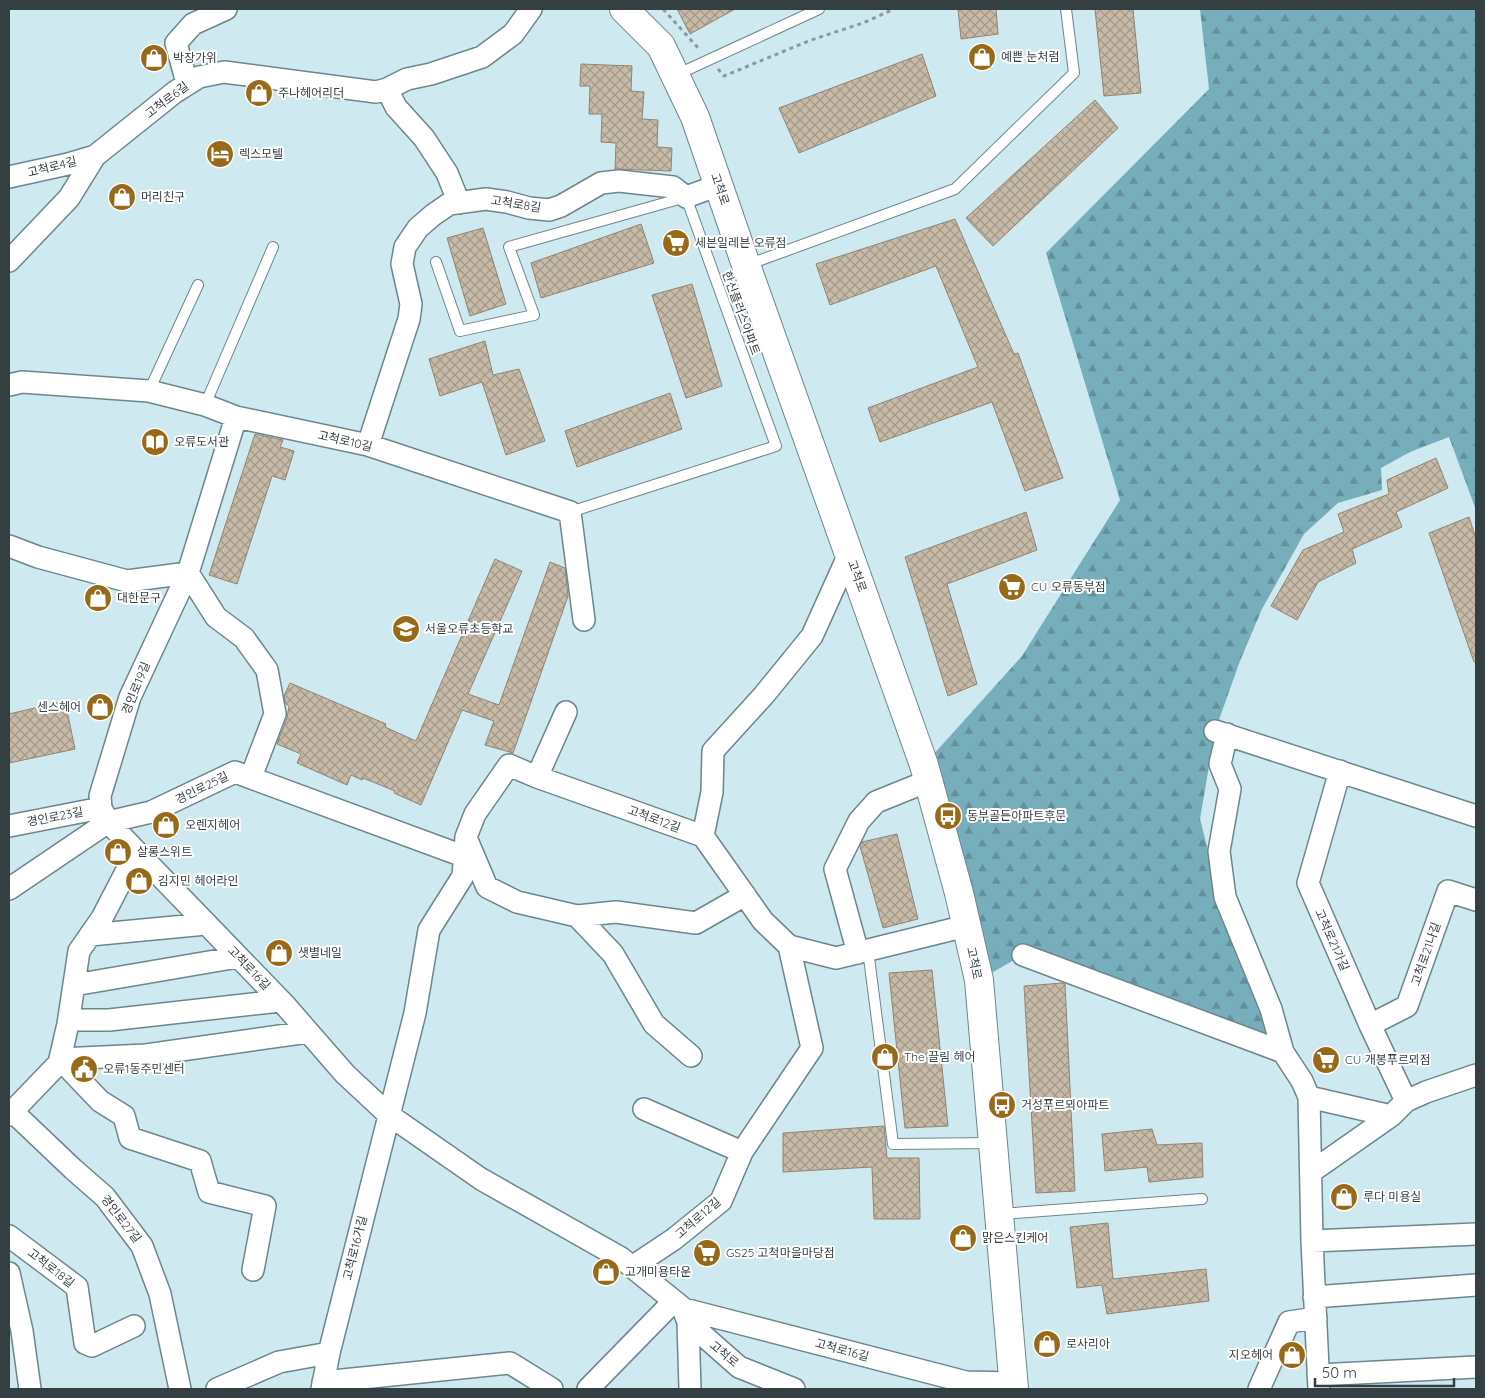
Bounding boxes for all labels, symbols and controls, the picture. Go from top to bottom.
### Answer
shop icon: 예쁜 눈처럼 [967,42,997,72]
shop icon: 박장가위 [139,43,169,73]
place label: 예쁜 눈처럼 [1001,49,1059,64]
place label: 박장가위 [173,50,217,65]
street label: 고척로6길 [142,78,191,121]
shop icon: 주나헤어리더 [244,78,274,108]
place label: 주나헤어리더 [278,85,344,100]
hotel icon: 렉스모텔 [205,139,235,169]
place label: 렉스모텔 [239,146,283,161]
street label: 고척로4길 [26,153,78,180]
street label: 고척로 [708,171,733,207]
shop icon: 머리친구 [107,182,137,212]
place label: 머리친구 [141,189,185,204]
street label: 고척로8길 [490,192,542,215]
supermarket icon: 세븐일레븐 오류점 [661,228,691,258]
place label: 세븐일레븐 오류점 [695,235,787,250]
street label: 한신플러스아파트 [719,269,764,357]
library icon: 오류도서관 [140,427,170,457]
street label: 고척로10길 [316,427,374,454]
place label: 오류도서관 [174,434,229,449]
street label: 고척로 [845,558,870,594]
supermarket icon: CU 오류동부점 [997,572,1027,602]
place label: CU 오류동부점 [1031,579,1106,594]
shop icon: 대한문구 [83,583,113,613]
place label: 대한문구 [117,590,161,605]
school or university icon: 서울오류초등학교 [391,614,421,644]
place label: 서울오류초등학교 [425,621,513,636]
street label: 경인로19길 [118,659,153,716]
shop icon: 센스헤어 [85,692,115,722]
place label: 센스헤어 [37,699,81,714]
street label: 경인로25길 [173,768,231,807]
bus stop icon: 동부골든아파트후문 [933,801,963,831]
street label: 고척로12길 [626,802,683,835]
street label: 경인로23길 [25,804,84,829]
place label: 동부골든아파트후문 [967,808,1066,823]
shop icon: 오렌지헤어 [151,810,181,840]
place label: 오렌지헤어 [185,817,240,832]
shop icon: 살롱스위트 [103,837,133,867]
place label: 살롱스위트 [137,844,192,859]
shop icon: 김지민 헤어라인 [124,866,154,896]
place label: 김지민 헤어라인 [158,873,239,888]
street label: 고척로21가길 [1312,906,1353,973]
street label: 고척로21나길 [1408,920,1443,988]
shop icon: 샛별네일 [264,938,294,968]
street label: 고척로16길 [225,943,274,993]
place label: 샛별네일 [298,945,342,960]
street label: 고척로 [964,945,985,981]
shop icon: The 끌림 헤어 [870,1042,900,1072]
supermarket icon: CU 개봉푸르뫼점 [1311,1045,1341,1075]
place label: The 끌림 헤어 [904,1049,976,1064]
place label: CU 개봉푸르뫼점 [1345,1052,1431,1067]
public building icon: 오류1동주민센터 [69,1054,99,1084]
place label: 오류1동주민센터 [103,1061,185,1076]
bus stop icon: 거성푸르뫼아파트 [987,1090,1017,1120]
place label: 거성푸르뫼아파트 [1021,1097,1109,1112]
shop icon: 루다 미용실 [1329,1182,1359,1212]
place label: 루다 미용실 [1363,1189,1421,1204]
street label: 경인로27길 [98,1192,145,1246]
street label: 고척로12길 [672,1194,723,1241]
street label: 고척로16가길 [339,1214,370,1282]
shop icon: 맑은스킨케어 [948,1223,978,1253]
place label: 맑은스킨케어 [982,1230,1048,1245]
supermarket icon: GS25 고척마을마당점 [692,1238,722,1268]
street label: 고척로18길 [25,1245,78,1290]
place label: GS25 고척마을마당점 [726,1245,835,1260]
shop icon: 고개미용타운 [591,1257,621,1287]
place label: 고개미용타운 [625,1264,691,1279]
shop icon: 로사리아 [1032,1329,1062,1359]
street label: 고척로16길 [814,1335,871,1364]
place label: 로사리아 [1066,1336,1110,1351]
street label: 고척로 [707,1337,742,1370]
shop icon: 지오헤어 [1277,1340,1307,1370]
place label: 지오헤어 [1229,1347,1273,1362]
scale bar [1315,1356,1454,1388]
text: 50 m [1322,1363,1357,1382]

